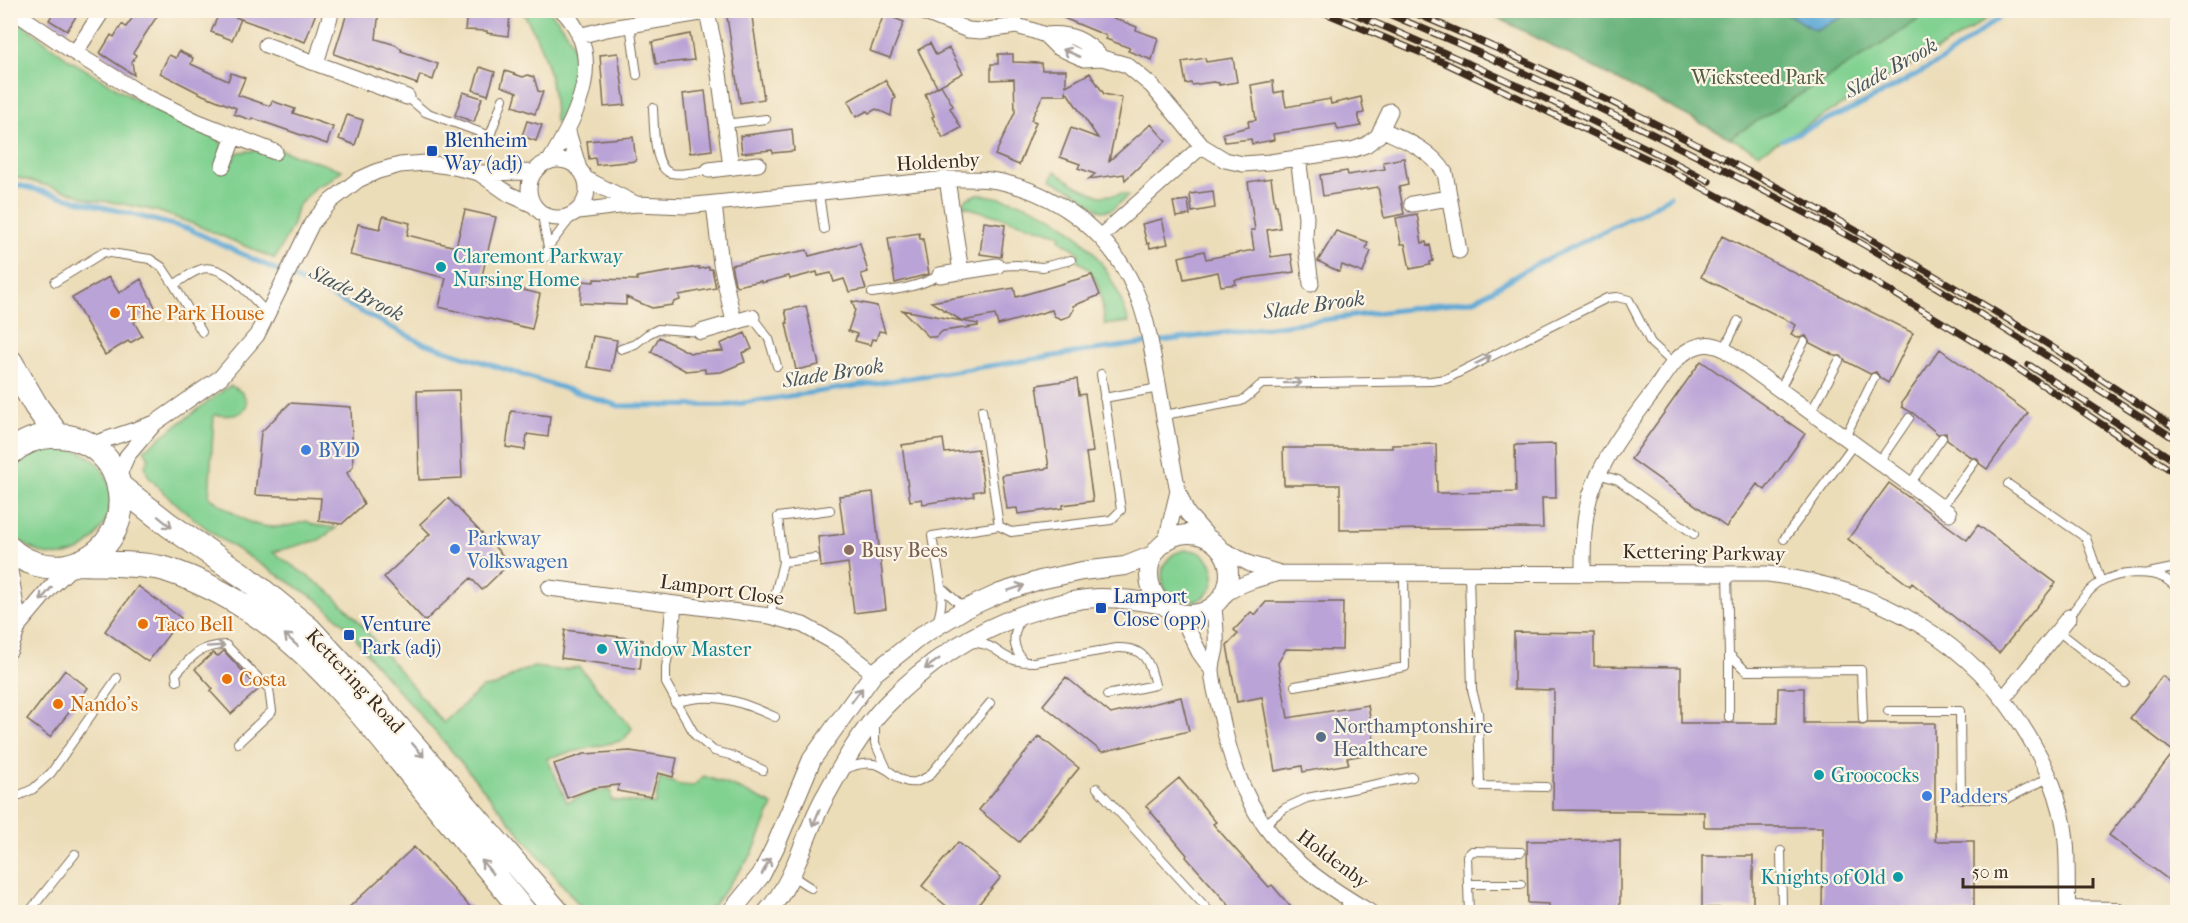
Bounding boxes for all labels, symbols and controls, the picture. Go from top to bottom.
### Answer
water label: Slade Brook [1839,33,1942,104]
one-way arrow [1063,47,1081,59]
park label: Wicksteed Park [1690,66,1825,89]
place label: Blenheim Way (adj) [443,129,528,175]
marker: Blenheim Way (adj) [425,144,439,158]
street label: Holdenby [896,148,982,176]
place label: Claremont Parkway Nursing Home [453,245,624,291]
water label: Slade Brook [305,259,408,326]
marker: Claremont Parkway Nursing Home [434,260,448,274]
water label: Slade Brook [1261,286,1366,324]
place label: The Park House [127,302,264,325]
marker: The Park House [108,306,122,320]
water label: Slade Brook [780,353,885,393]
one-way arrow [1474,354,1492,365]
one-way arrow [1282,377,1302,389]
place label: BYD [318,439,360,462]
marker: BYD [299,443,313,457]
one-way arrow [157,515,173,528]
place label: Parkway Volkswagen [466,527,568,573]
place label: Busy Bees [861,539,948,562]
street label: Kettering Parkway [1622,540,1787,566]
marker: Parkway Volkswagen [448,542,462,556]
marker: Busy Bees [842,543,856,557]
street label: Lamport Close [658,570,786,610]
one-way arrow [1006,581,1025,592]
place label: Lamport Close (opp) [1113,585,1207,631]
one-way arrow [39,586,53,601]
marker: Lamport Close (opp) [1094,601,1108,615]
place label: Taco Bell [155,613,234,636]
place label: Venture Park (adj) [360,613,441,659]
marker: Taco Bell [136,617,150,631]
street label: Kettering Road [301,624,410,739]
marker: Venture Park (adj) [342,628,356,642]
one-way arrow [284,633,299,647]
place label: Window Master [613,638,752,661]
one-way arrow [206,640,225,651]
marker: Window Master [595,642,609,656]
one-way arrow [924,658,941,670]
place label: Costa [239,668,287,691]
marker: Costa [220,672,234,686]
one-way arrow [851,687,863,703]
place label: Nando's [70,693,138,716]
marker: Nando's [51,697,65,711]
place label: Northamptonshire Healthcare [1333,715,1493,761]
marker: Northamptonshire Healthcare [1314,730,1328,744]
one-way arrow [411,742,425,757]
place label: Groococks [1831,764,1919,787]
marker: Groococks [1812,768,1826,782]
place label: Padders [1939,785,2008,808]
marker: Padders [1920,789,1934,803]
one-way arrow [810,808,821,826]
street label: Holdenby [1293,825,1374,894]
scale bar [1963,851,2094,889]
one-way arrow [760,858,772,875]
one-way arrow [480,860,494,875]
text: 50 m [1972,862,2009,883]
place label: Knights of Old [1760,866,1887,889]
marker: Knights of Old [1891,870,1905,884]

